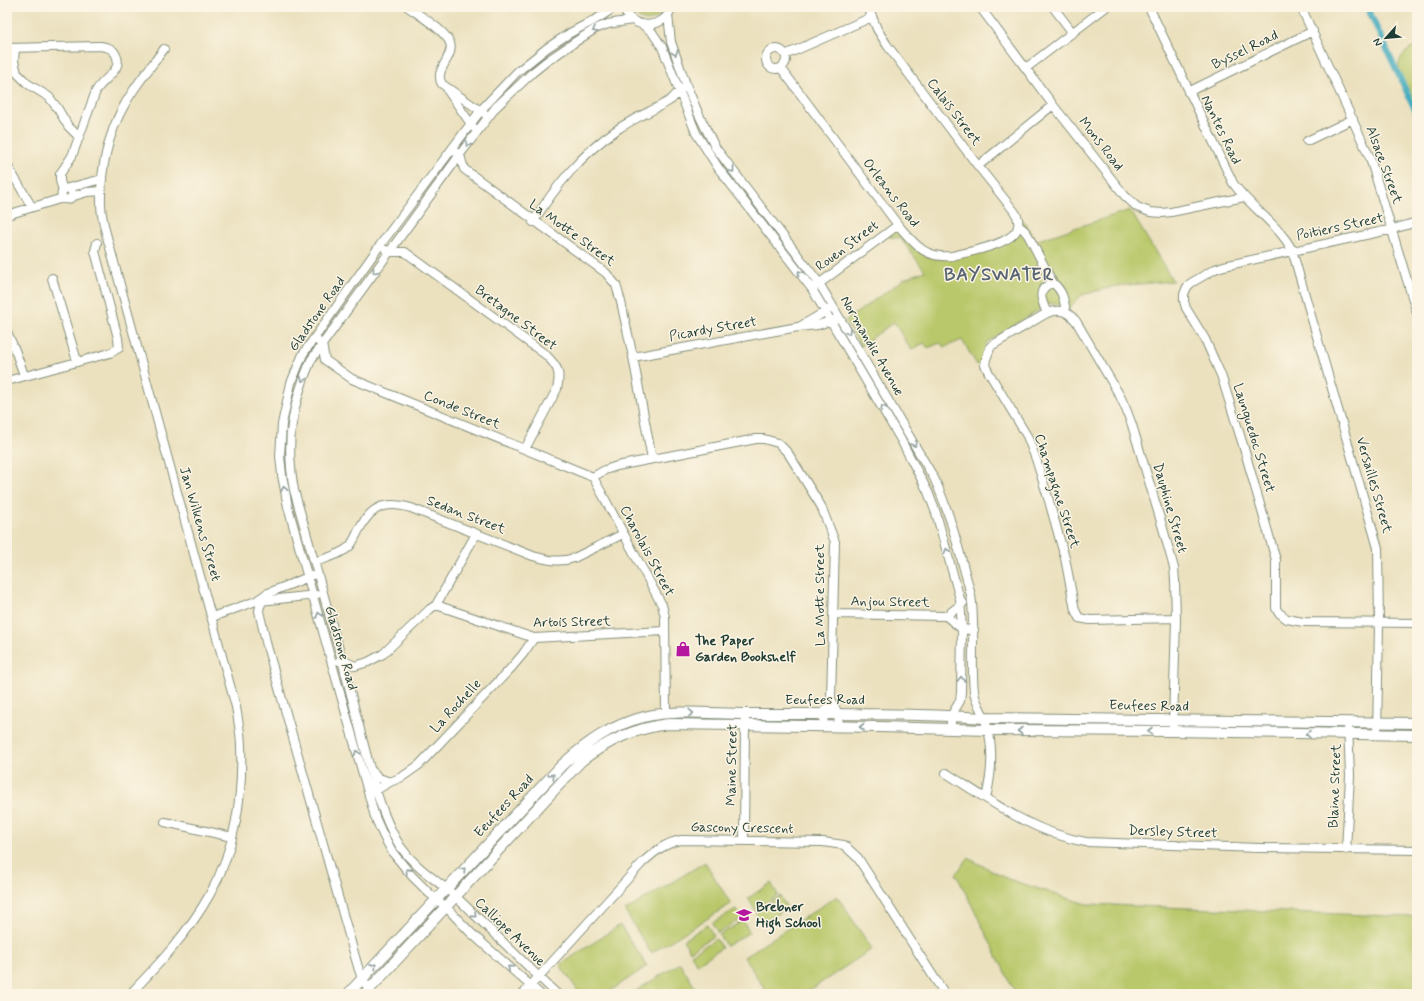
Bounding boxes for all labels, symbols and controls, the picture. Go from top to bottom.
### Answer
north arrow [1366,18,1406,58]
one-way arrow [592,25,599,33]
street label: Byssel Road [1209,26,1281,74]
text: N [1370,36,1386,49]
one-way arrow [671,50,679,57]
street label: Calais Street [923,75,986,150]
street label: Nantes Road [1196,92,1246,168]
street label: Mons Road [1074,113,1128,175]
street label: Alsace Street [1362,124,1407,207]
one-way arrow [466,139,473,146]
street label: Orleans Road [858,155,924,231]
one-way arrow [727,165,734,172]
street label: La Motte Street [525,196,619,271]
street label: Poitiers Street [1295,209,1386,245]
street label: Rouen Street [812,216,882,276]
district label: BAYSWATER [944,263,1054,287]
one-way arrow [373,267,380,274]
one-way arrow [798,271,805,278]
street label: Gladstone Road [285,273,349,355]
street label: Bretagne Street [471,281,561,355]
street label: Normandie Avenue [836,293,908,399]
street label: Picardy Street [668,312,759,346]
one-way arrow [844,328,851,335]
one-way arrow [300,376,308,383]
street label: Launguedoc Street [1228,381,1279,496]
street label: Conde Street [421,386,504,434]
one-way arrow [880,405,887,412]
street label: Champagne Street [1028,431,1084,552]
street label: Versailles Street [1352,435,1397,536]
one-way arrow [909,440,917,447]
street label: Dauphine Street [1149,461,1191,555]
street label: Jan Wilkens Street [175,465,225,583]
one-way arrow [280,486,289,493]
street label: Sedan Street [424,492,509,539]
street label: Charolais Street [615,502,679,600]
street label: La Motte Street [811,543,829,646]
one-way arrow [943,548,952,555]
street label: Anjou Street [850,592,930,612]
street label: Gladstone Road [320,604,362,692]
one-way arrow [315,611,324,618]
street label: Artois Street [533,612,612,632]
place label: The Paper Garden Bookshelf [695,632,797,666]
shop icon: The Paper Garden Bookshelf [674,640,692,658]
street label: La Rochelle [426,675,486,737]
one-way arrow [957,676,965,682]
street label: Eeufees Road [785,691,865,709]
street label: Eeufees Road [1109,696,1189,716]
one-way arrow [688,709,694,718]
one-way arrow [859,723,865,731]
street label: Maine Street [722,724,742,806]
one-way arrow [1017,727,1023,735]
one-way arrow [1147,727,1153,735]
one-way arrow [1305,730,1311,738]
street label: Blaine Street [1325,743,1345,828]
one-way arrow [353,750,362,757]
street label: Eeufees Road [470,771,538,841]
one-way arrow [547,773,555,781]
street label: Gascony Crescent [690,818,794,838]
street label: Dersley Street [1128,821,1218,843]
one-way arrow [458,867,465,875]
one-way arrow [406,869,413,876]
street label: Calliope Avenue [471,894,550,971]
place label: Brebner High School [756,898,821,935]
school or university icon: Brebner High School [735,906,753,924]
one-way arrow [469,910,477,918]
one-way arrow [370,963,377,970]
one-way arrow [508,966,515,973]

